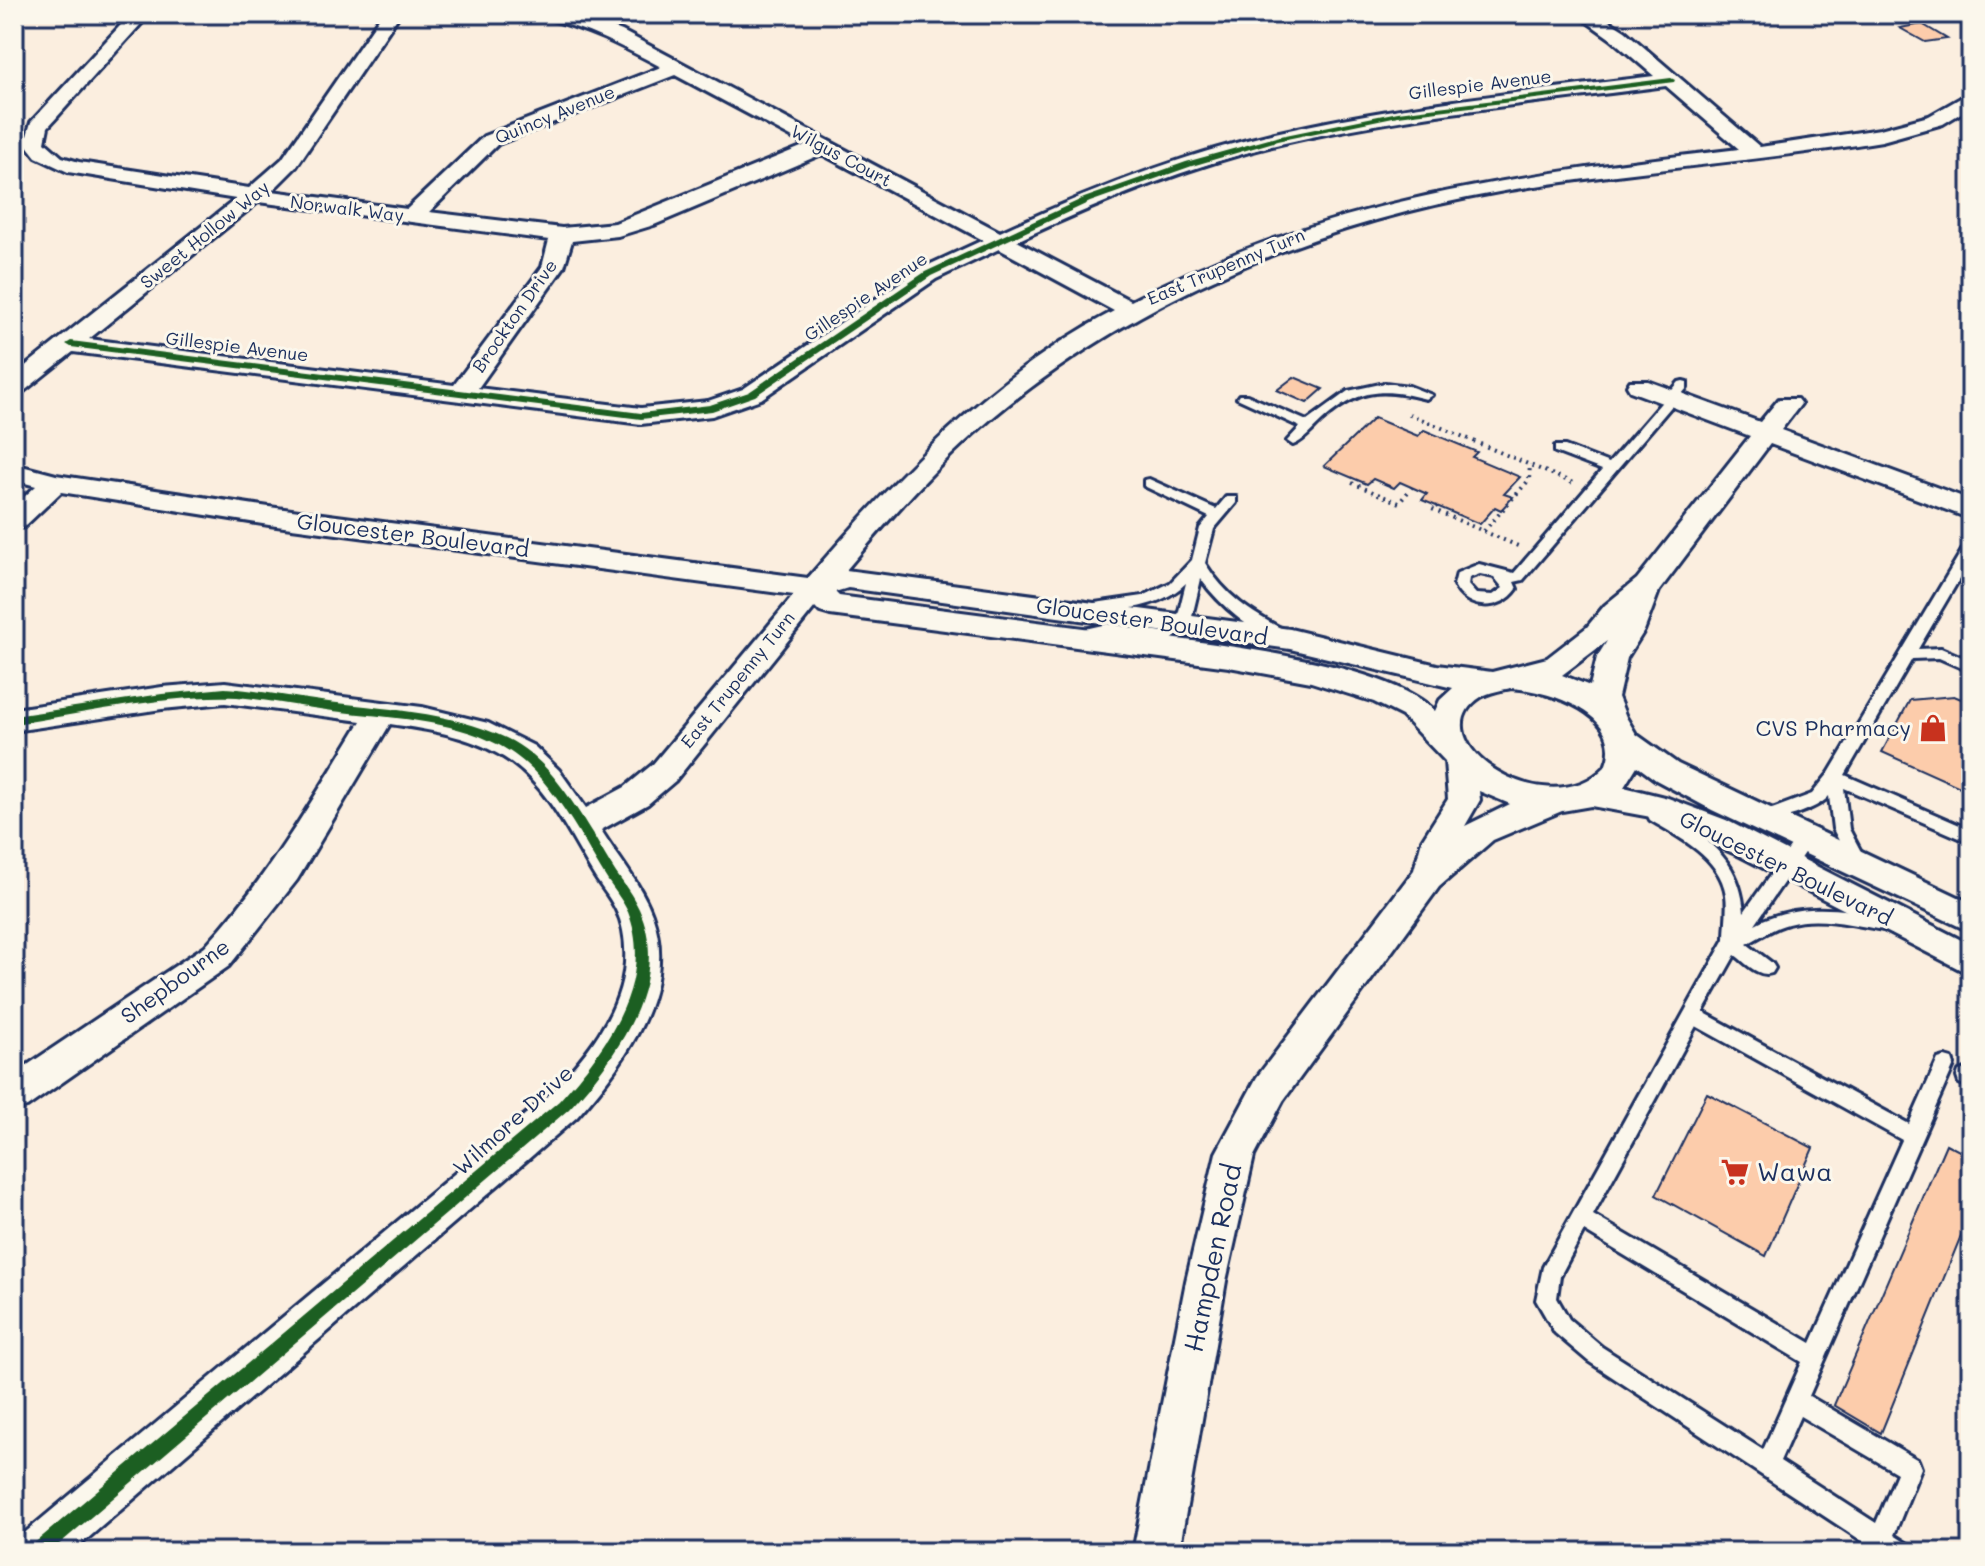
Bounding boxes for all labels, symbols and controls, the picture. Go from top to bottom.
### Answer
street label: Gillespie Avenue [1407,63,1553,105]
street label: Quincy Avenue [491,79,618,149]
street label: Wilgus Court [787,118,896,192]
street label: Sweet Hollow Way [135,175,274,294]
street label: Norwalk Way [289,189,405,227]
street label: East Trupenny Turn [1143,222,1308,310]
street label: Gillespie Avenue [799,246,932,346]
street label: Brockton Drive [466,254,562,377]
street label: Gillespie Avenue [164,325,310,367]
street label: Gloucester Boulevard [295,506,531,563]
street label: Gloucester Boulevard [1034,590,1270,651]
street label: East Trupenny Turn [675,606,800,753]
place label: CVS Pharmacy [1755,713,1911,742]
shop icon: CVS Pharmacy [1918,713,1948,743]
street label: Gloucester Boulevard [1675,803,1898,932]
street label: Shepbourne [114,931,235,1030]
street label: Wilmore Drive [446,1058,579,1181]
place label: Wawa [1757,1154,1832,1188]
supermarket icon: Wawa [1720,1157,1750,1187]
street label: Hampden Road [1175,1161,1249,1355]

